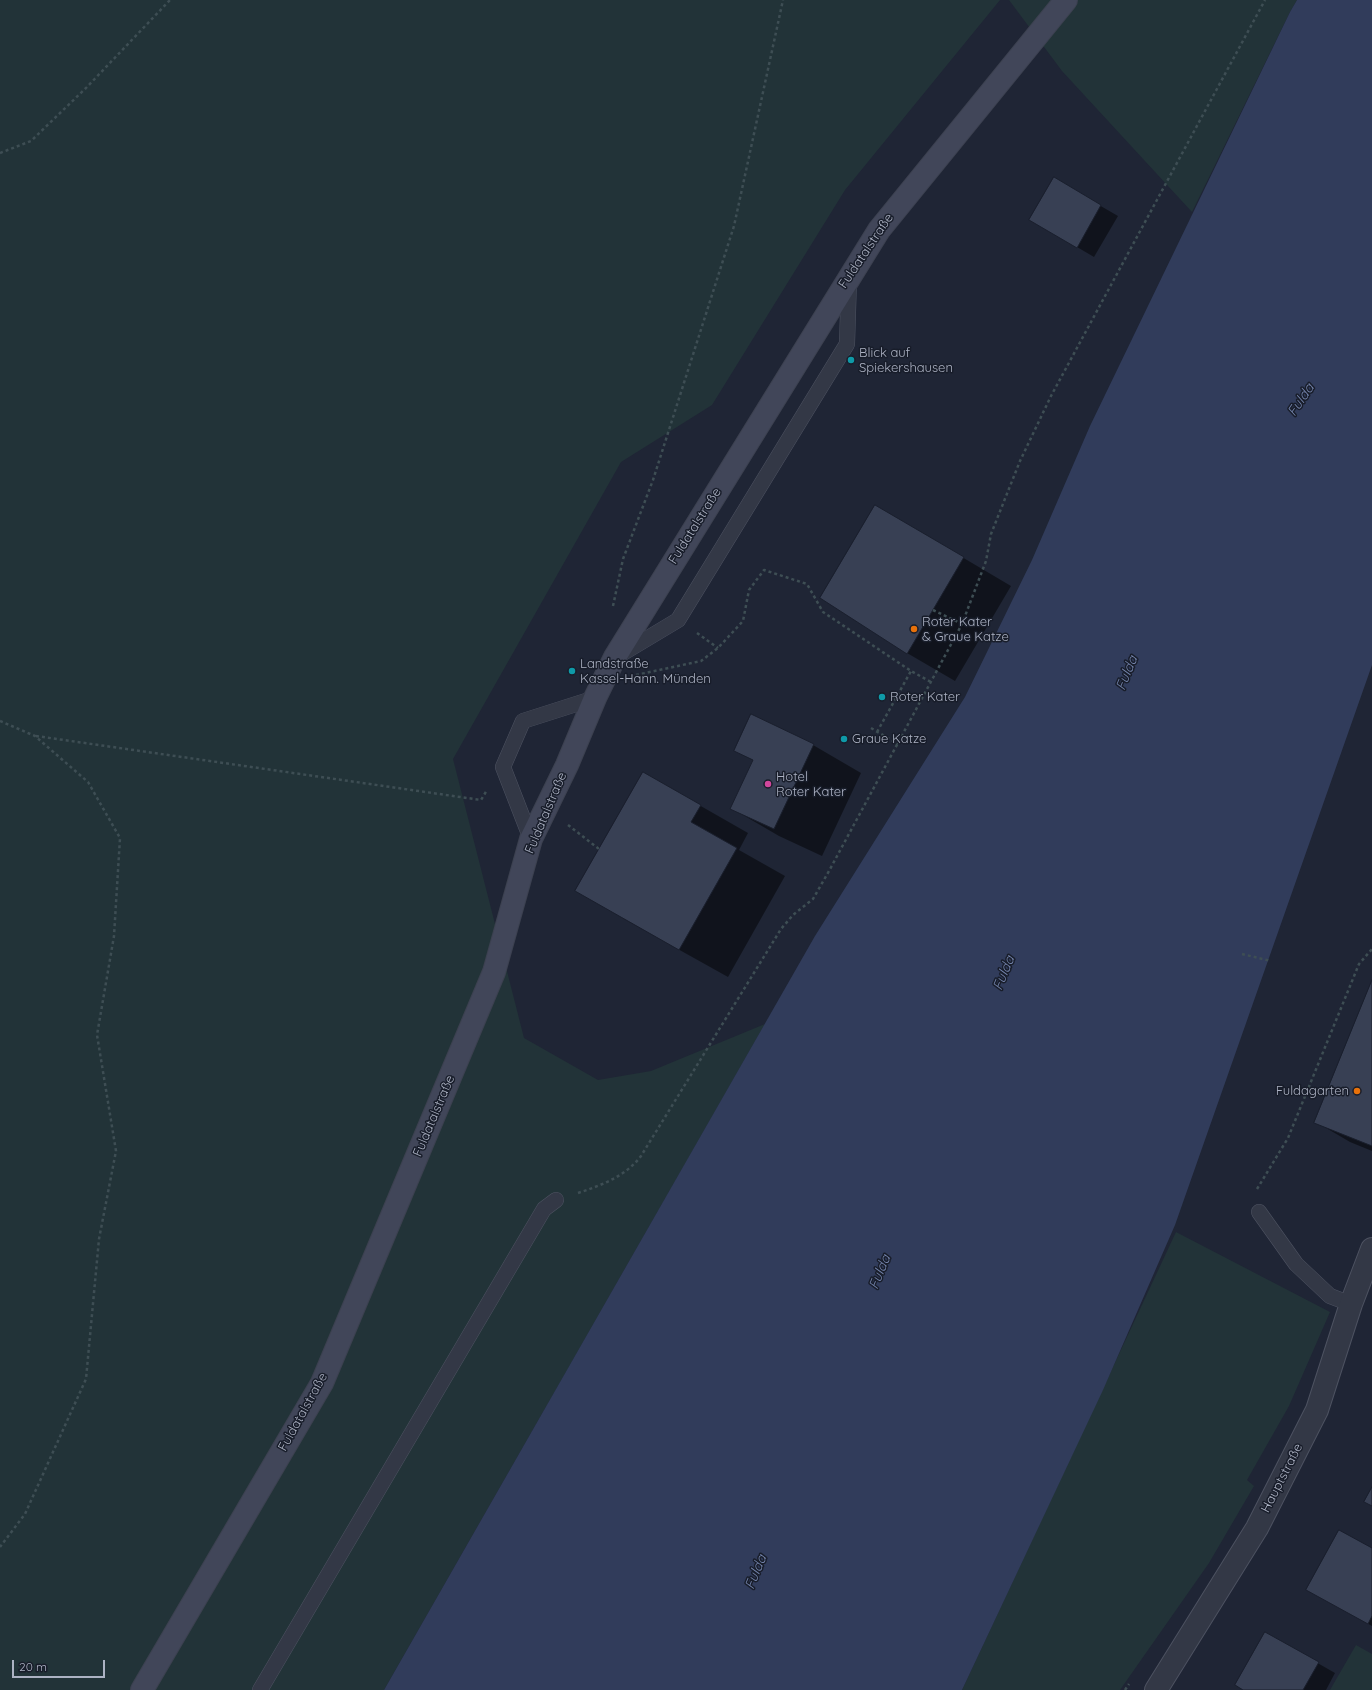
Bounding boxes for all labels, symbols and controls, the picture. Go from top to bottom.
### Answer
street label: Fuldatalstraße [835,211,897,291]
place label: Blick auf Spiekershausen [859,345,953,376]
marker: Blick auf Spiekershausen [846,355,856,365]
water label: Fulda [1284,380,1318,420]
street label: Fuldatalstraße [665,485,725,567]
place label: Roter Kater & Graue Katze [922,614,1009,645]
marker: Roter Kater & Graue Katze [909,624,919,634]
water label: Fulda [1113,653,1141,693]
place label: Landstraße Kassel-Hann. Münden [580,656,711,687]
marker: Landstraße Kassel-Hann. Münden [567,666,577,676]
place label: Roter Kater [890,689,960,705]
marker: Roter Kater [877,692,887,702]
place label: Graue Katze [852,731,926,747]
marker: Graue Katze [839,734,849,744]
place label: Hotel Roter Kater [776,769,846,800]
street label: Fuldatalstraße [522,770,570,856]
marker: Hotel Roter Kater [763,779,773,789]
water label: Fulda [990,953,1018,993]
street label: Fuldatalstraße [410,1073,458,1159]
place label: Fuldagarten [1276,1083,1349,1099]
marker: Fuldagarten [1352,1086,1362,1096]
water label: Fulda [866,1252,894,1292]
street label: Fuldatalstraße [275,1370,331,1454]
street label: Hauptstraße [1258,1441,1306,1515]
water label: Fulda [742,1552,770,1592]
scale bar [14,1652,107,1678]
text: 20 m [19,1659,47,1674]

